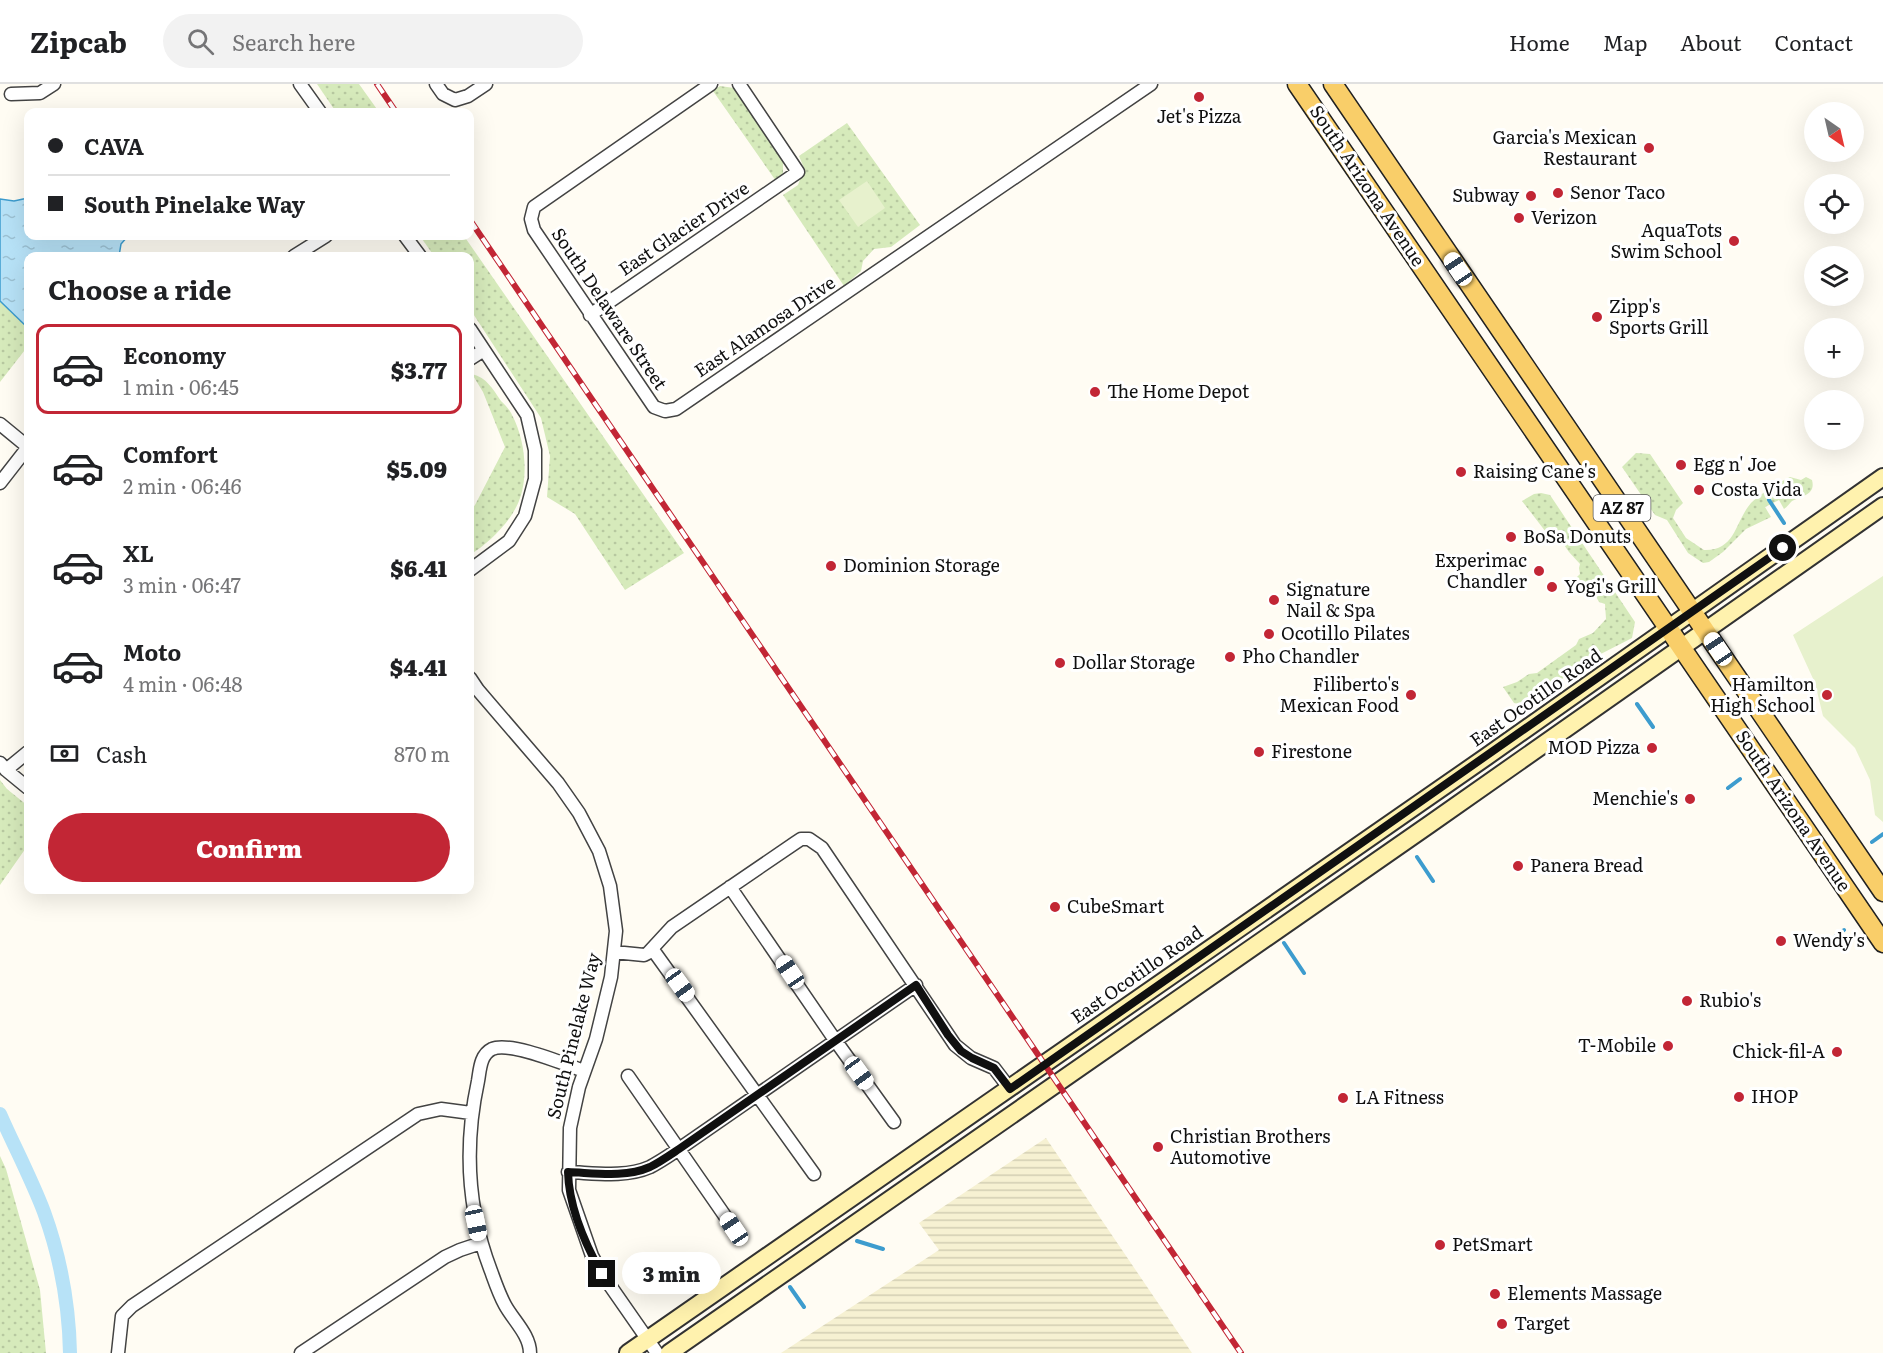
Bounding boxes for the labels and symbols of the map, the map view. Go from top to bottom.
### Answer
marker: Jet's Pizza [1192,90,1206,104]
street label: South Arizona Avenue [1304,99,1433,271]
place label: Jet's Pizza [1156,102,1242,129]
north arrow [1804,102,1864,162]
place label: Garcia's Mexican Restaurant [1493,123,1638,171]
marker: Garcia's Mexican Restaurant [1642,141,1656,155]
street label: East Glacier Drive [612,174,754,282]
place label: Senor Taco [1570,178,1665,205]
place label: Subway [1452,181,1520,208]
marker: Senor Taco [1551,186,1565,200]
marker: Subway [1524,189,1538,203]
place label: Verizon [1531,203,1597,230]
marker: Verizon [1512,211,1526,225]
place label: AquaTots Swim School [1611,216,1722,264]
street label: South Delaware Street [546,222,675,395]
marker: AquaTots Swim School [1727,234,1741,248]
car [1440,249,1476,289]
street label: East Alamosa Drive [688,268,840,383]
place label: Zipp's Sports Grill [1609,292,1708,340]
marker: Zipp's Sports Grill [1590,310,1604,324]
place label: The Home Depot [1107,377,1250,404]
marker: The Home Depot [1088,385,1102,399]
place label: Egg n' Joe [1693,450,1776,477]
place label: Raising Cane's [1473,457,1596,484]
marker: Egg n' Joe [1674,458,1688,472]
marker: Raising Cane's [1454,465,1468,479]
place label: Costa Vida [1711,475,1802,502]
marker: Costa Vida [1692,483,1706,497]
road number: AZ 87 [1594,495,1650,521]
place label: BoSa Donuts [1523,522,1631,549]
marker: BoSa Donuts [1504,530,1518,544]
route start [1769,534,1796,561]
place label: Experimac Chandler [1435,546,1527,594]
place label: Dominion Storage [843,551,1000,578]
marker: Dominion Storage [824,559,838,573]
marker: Experimac Chandler [1532,564,1546,578]
place label: Yogi's Grill [1564,572,1657,599]
place label: Signature Nail & Spa [1286,575,1376,623]
marker: Yogi's Grill [1545,580,1559,594]
marker: Signature Nail & Spa [1267,593,1281,607]
place label: Ocotillo Pilates [1281,619,1410,646]
marker: Ocotillo Pilates [1262,627,1276,641]
car [1700,629,1736,669]
street label: East Ocotillo Road [1464,641,1607,752]
place label: Pho Chandler [1242,642,1359,669]
place label: Dollar Storage [1072,648,1195,675]
marker: Pho Chandler [1223,650,1237,664]
marker: Dollar Storage [1053,656,1067,670]
place label: Filiberto's Mexican Food [1279,670,1399,718]
place label: Hamilton High School [1710,670,1815,718]
marker: Filiberto's Mexican Food [1404,688,1418,702]
marker: Hamilton High School [1820,688,1834,702]
street label: South Arizona Avenue [1730,724,1859,896]
place label: MOD Pizza [1547,733,1640,760]
place label: Firestone [1271,737,1352,764]
marker: MOD Pizza [1645,741,1659,755]
marker: Firestone [1252,745,1266,759]
place label: Menchie's [1592,784,1678,811]
marker: Menchie's [1683,792,1697,806]
place label: Panera Bread [1530,851,1643,878]
marker: Panera Bread [1511,859,1525,873]
place label: CubeSmart [1067,892,1165,919]
marker: CubeSmart [1048,900,1062,914]
street label: East Ocotillo Road [1065,918,1208,1029]
place label: Wendy's [1793,926,1865,953]
marker: Wendy's [1774,934,1788,948]
street label: South Pinelake Way [539,949,606,1122]
car [772,952,808,992]
car [662,965,698,1005]
place label: Rubio's [1699,986,1761,1013]
marker: Rubio's [1680,994,1694,1008]
place label: T-Mobile [1578,1031,1656,1058]
place label: Chick-fil-A [1732,1037,1825,1064]
marker: T-Mobile [1661,1039,1675,1053]
marker: Chick-fil-A [1830,1045,1844,1059]
car [841,1053,877,1093]
place label: IHOP [1751,1082,1798,1109]
place label: LA Fitness [1355,1083,1444,1110]
marker: IHOP [1732,1090,1746,1104]
marker: LA Fitness [1336,1091,1350,1105]
place label: Christian Brothers Automotive [1170,1122,1330,1170]
marker: Christian Brothers Automotive [1151,1140,1165,1154]
car [463,1204,489,1242]
car [716,1209,752,1249]
place label: PetSmart [1452,1230,1533,1257]
marker: PetSmart [1433,1238,1447,1252]
callout: 3 min [623,1253,722,1295]
route end [588,1260,615,1287]
place label: Elements Massage [1507,1279,1662,1306]
marker: Elements Massage [1488,1287,1502,1301]
place label: Target [1514,1309,1571,1336]
marker: Target [1495,1317,1509,1331]

